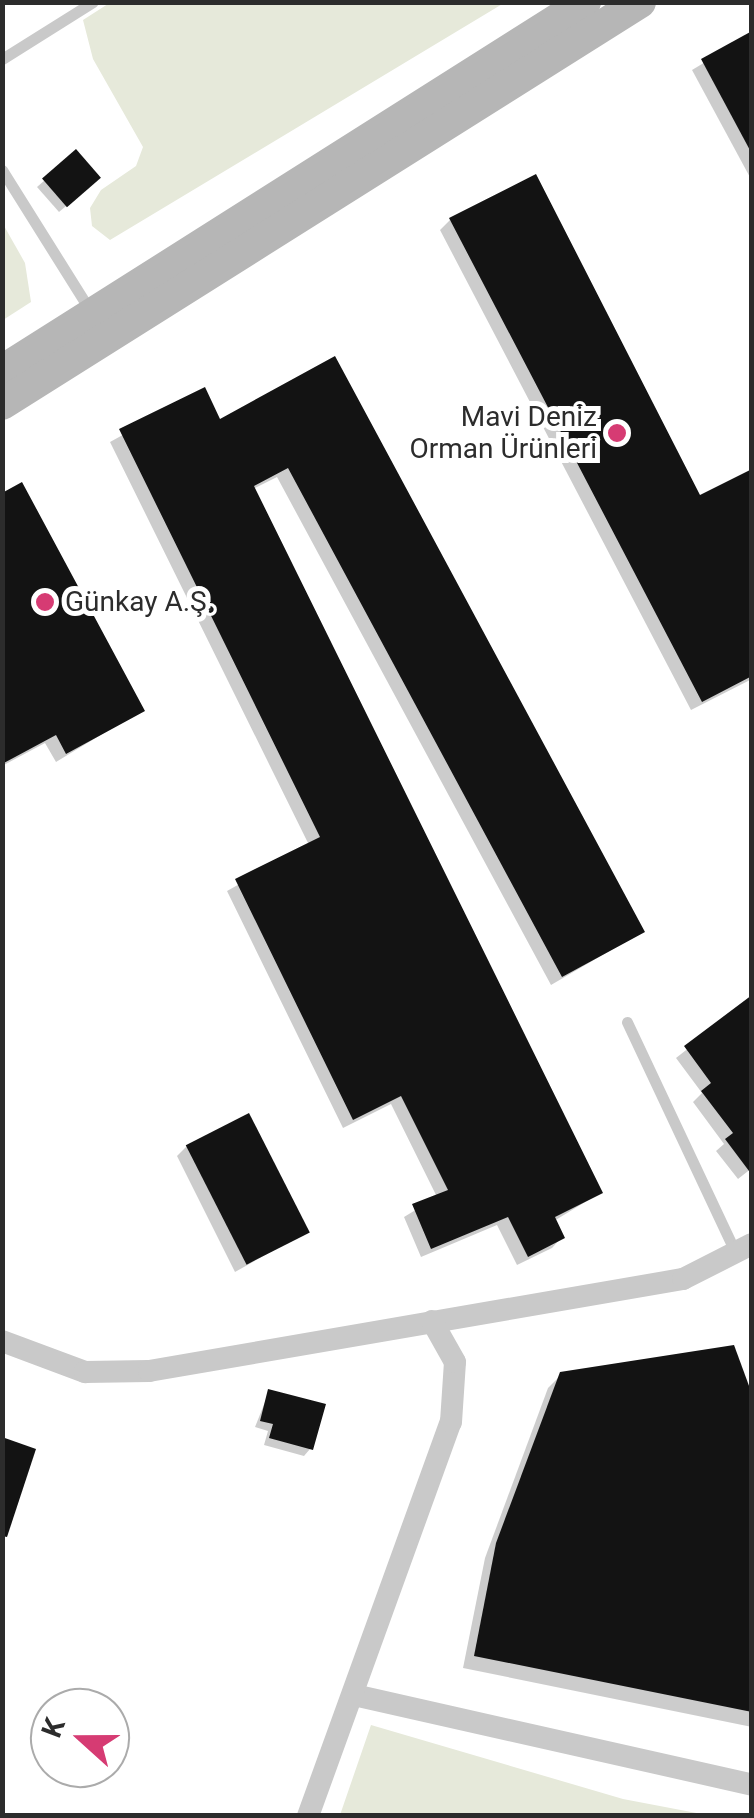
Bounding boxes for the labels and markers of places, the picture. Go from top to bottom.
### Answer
place label: Mavi Deniz Orman Ürünleri [410,400,597,466]
marker: Mavi Deniz Orman Ürünleri [606,422,628,444]
place label: Günkay A.Ş. [65,585,214,619]
marker: Günkay A.Ş. [34,591,56,613]

